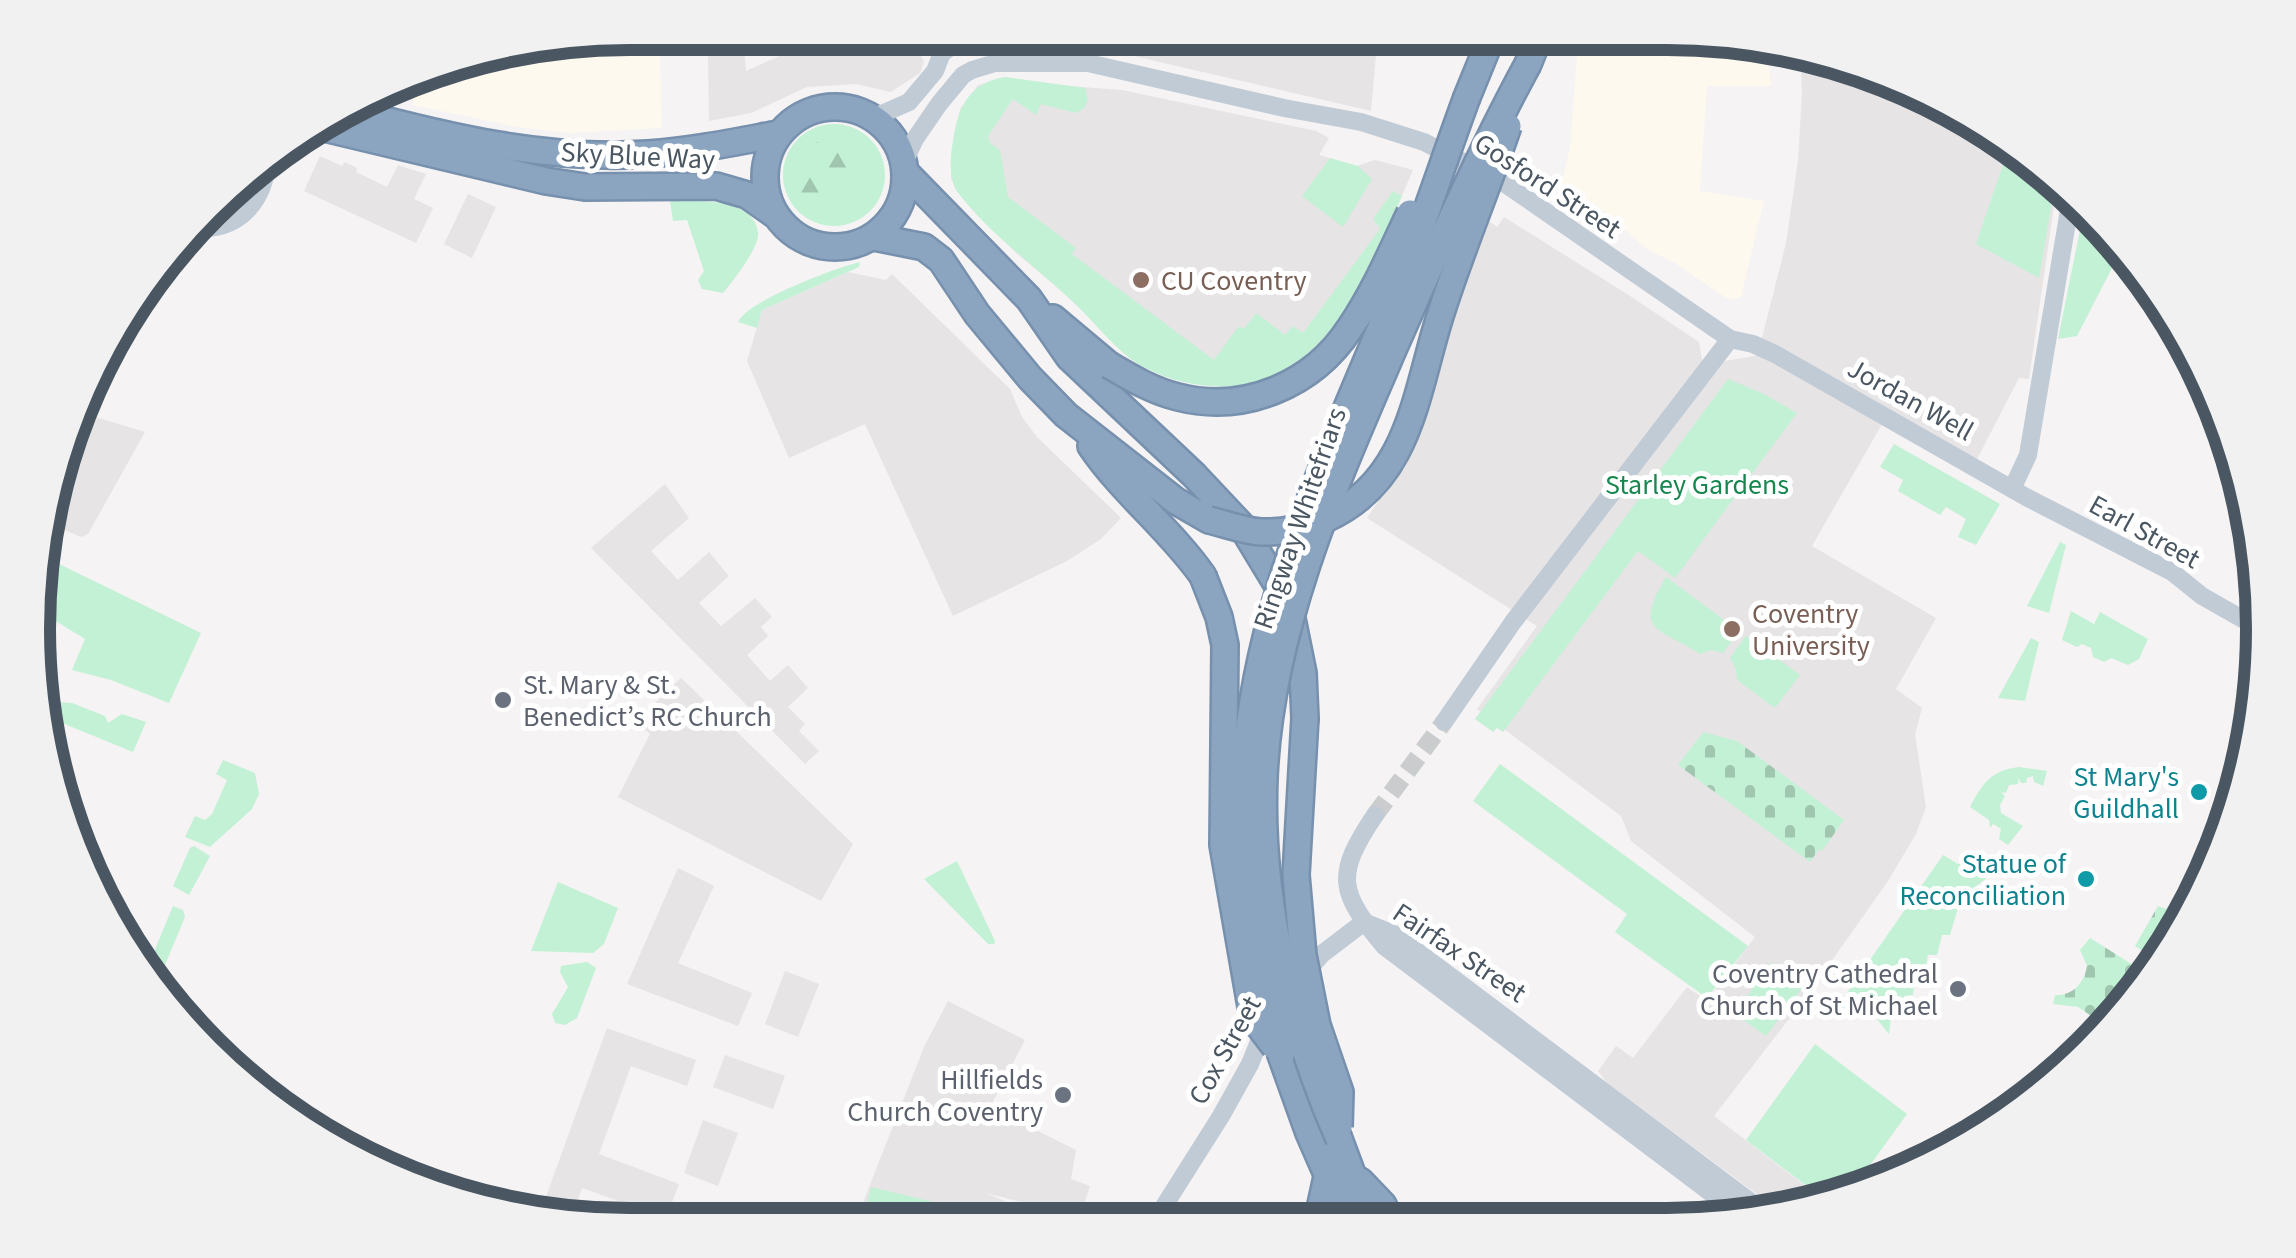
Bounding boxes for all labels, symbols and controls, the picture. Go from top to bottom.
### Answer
street label: Gosford Street [1466,123,1629,249]
street label: Sky Blue Way [560,132,716,180]
place label: CU Coventry [1161,261,1306,301]
marker: CU Coventry [1130,269,1152,291]
street label: Jordan Well [1840,349,1981,451]
street label: Ringway Whitefriars [1243,402,1357,635]
park label: Starley Gardens [1605,465,1789,505]
street label: Earl Street [2082,485,2208,579]
place label: Coventry University [1752,594,1870,666]
marker: Coventry University [1721,618,1743,640]
place label: St. Mary & St. Benedict’s RC Church [523,665,772,737]
marker: St. Mary & St. Benedict’s RC Church [492,689,514,711]
place label: St Mary's Guildhall [2073,757,2179,829]
marker: St Mary's Guildhall [2188,781,2210,803]
place label: Statue of Reconciliation [1900,844,2067,916]
marker: Statue of Reconciliation [2075,868,2097,890]
street label: Fairfax Street [1385,893,1535,1013]
place label: Coventry Cathedral Church of St Michael [1700,954,1938,1026]
marker: Coventry Cathedral Church of St Michael [1947,978,1969,1000]
street label: Cox Street [1179,988,1271,1112]
place label: Hillfields Church Coventry [847,1060,1043,1132]
marker: Hillfields Church Coventry [1052,1084,1074,1106]

